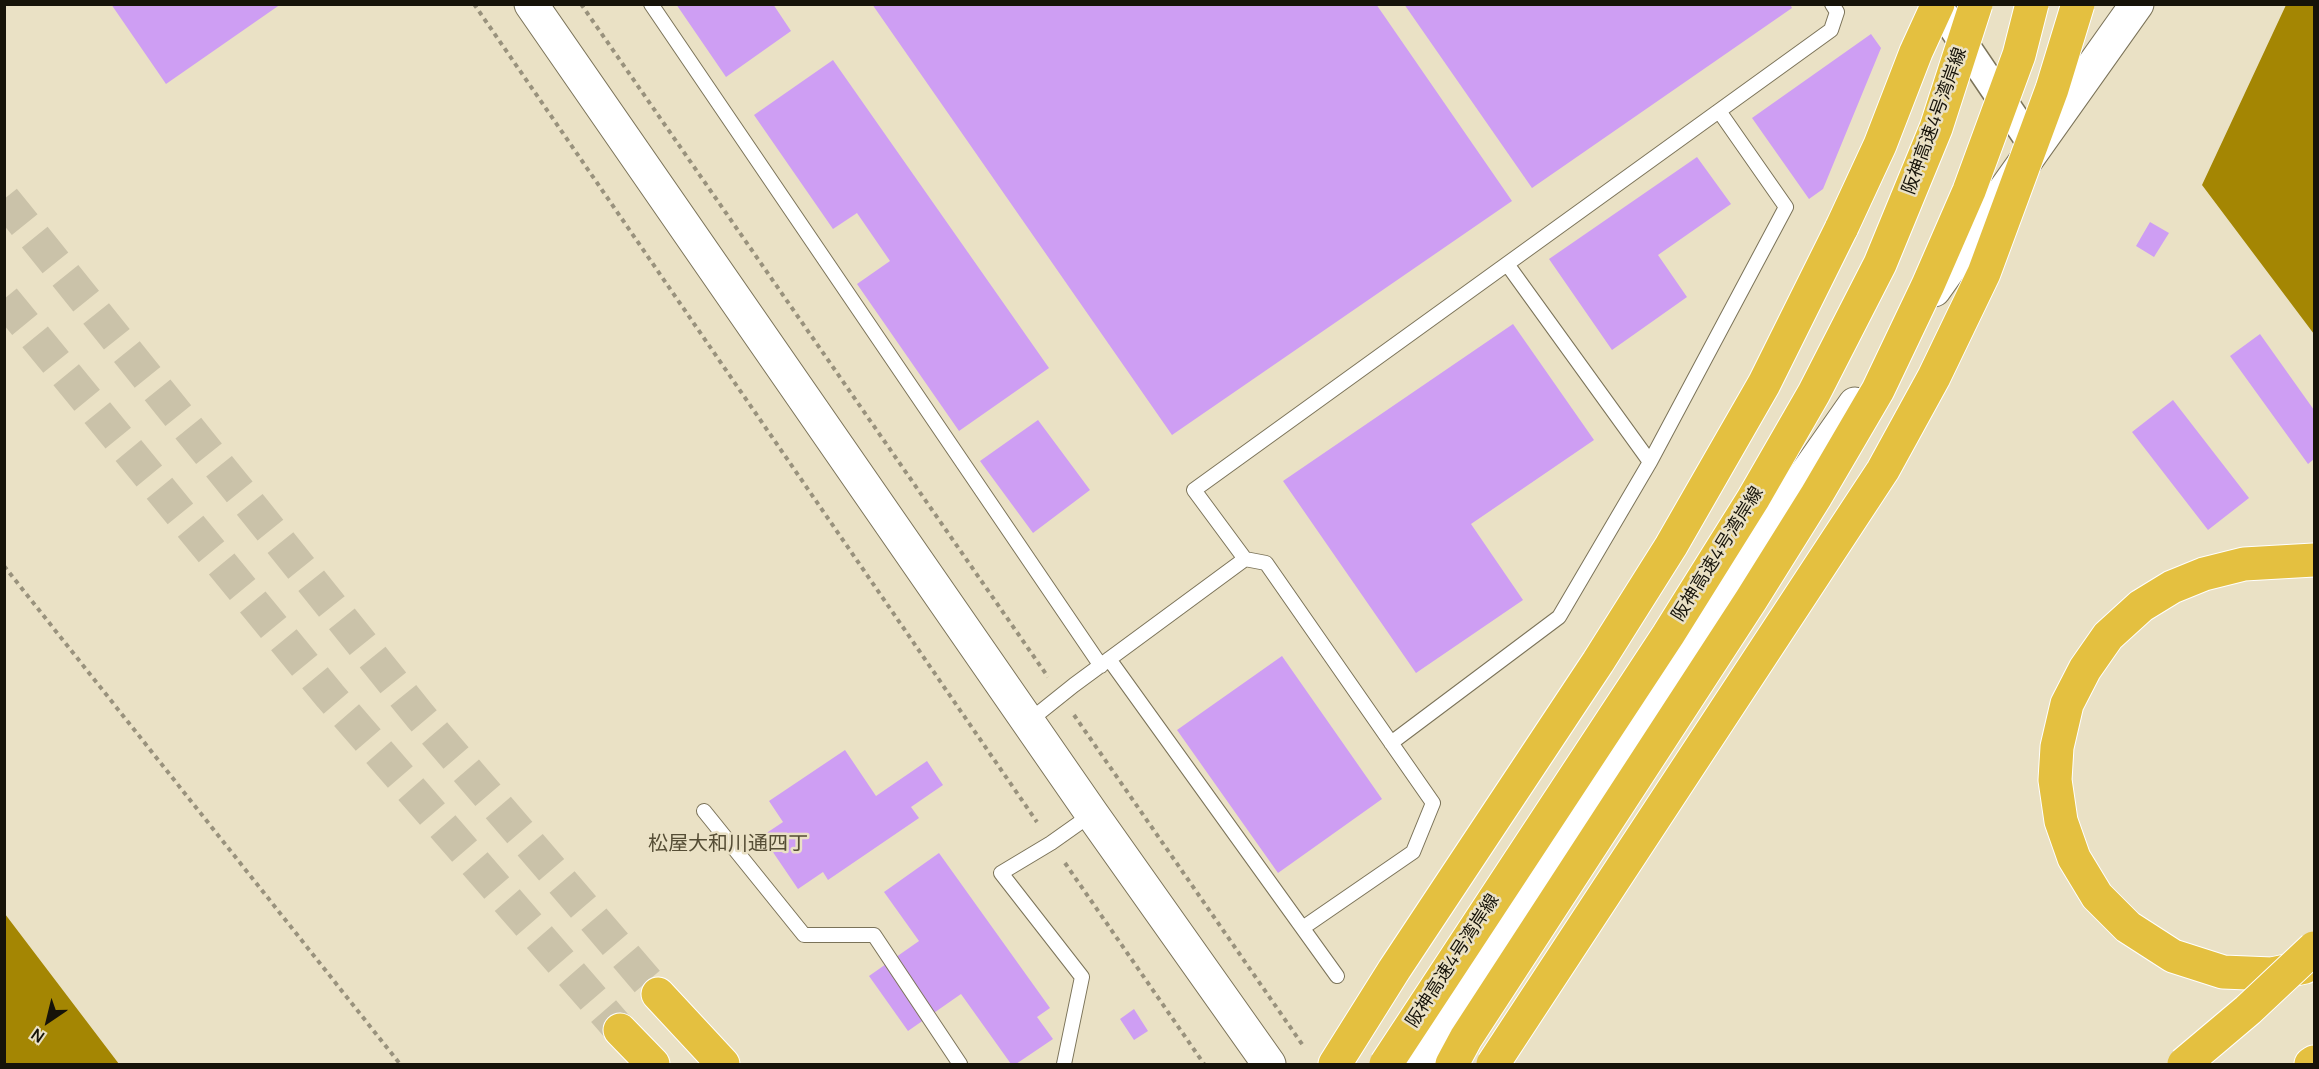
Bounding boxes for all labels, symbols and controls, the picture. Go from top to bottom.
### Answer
street label: 阪神高速4号湾岸線 [1898,45,1972,197]
street label: 阪神高速4号湾岸線 [1668,483,1768,625]
district label: 松屋大和川通四丁 [648,832,808,856]
street label: 阪神高速4号湾岸線 [1402,890,1504,1032]
north arrow [18,991,78,1051]
text: N [27,1023,49,1048]

